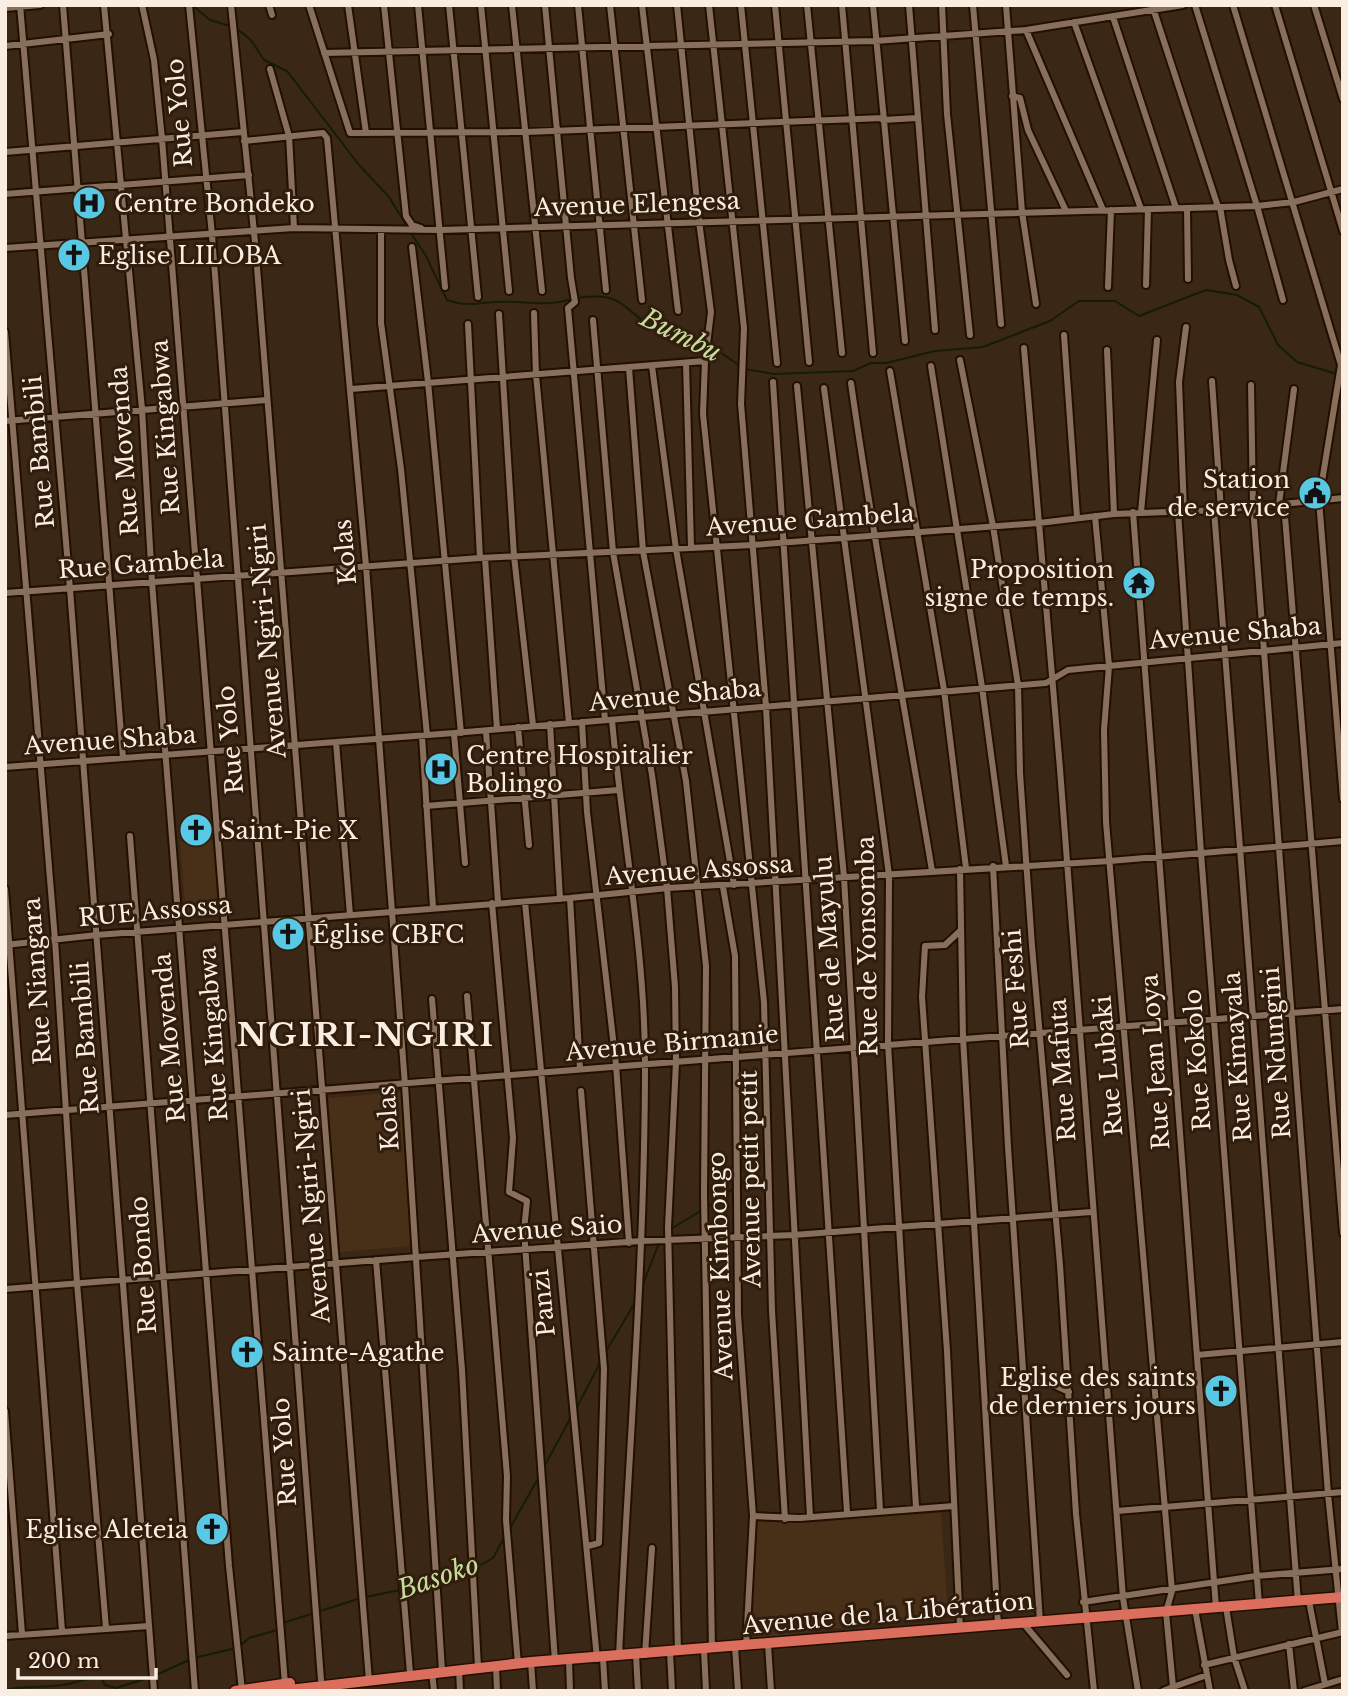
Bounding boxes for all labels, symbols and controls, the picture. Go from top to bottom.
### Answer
street label: Rue Yolo [160,57,198,169]
hospital icon: Centre Bondeko [70,184,108,222]
street label: Avenue Elengesa [533,186,741,222]
place label: Centre Bondeko [114,189,315,218]
church icon: Eglise LILOBA [55,236,93,274]
place label: Eglise LILOBA [98,241,282,270]
water label: Bumbu [635,301,727,369]
street label: Rue Kingabwa [144,338,186,516]
street label: Rue Movenda [104,364,144,537]
street label: Rue Bambili [18,375,60,529]
place label: Station de service [1168,465,1290,522]
public building icon: Station de service [1296,474,1334,512]
street label: Avenue Gambela [704,498,916,542]
street label: Kolas [328,518,362,586]
street label: Avenue Ngiri-Ngiri [242,522,292,760]
street label: Rue Gambela [57,544,226,584]
place label: Proposition signe de temps. [924,555,1114,612]
temple icon: Proposition signe de temps. [1120,564,1158,602]
street label: Avenue Shaba [1147,611,1323,655]
street label: Avenue Shaba [587,673,763,717]
street label: Rue Yolo [211,684,249,796]
street label: Avenue Shaba [22,719,198,761]
place label: Centre Hospitalier Bolingo [466,741,693,798]
hospital icon: Centre Hospitalier Bolingo [422,750,460,788]
church icon: Saint-Pie X [177,811,215,849]
place label: Saint-Pie X [220,816,358,845]
street label: Rue de Yonsomba [851,835,883,1056]
street label: Avenue Assossa [603,849,795,891]
street label: Rue de Mayulu [808,855,850,1043]
street label: RUE Assossa [77,890,233,932]
street label: Rue Niangara [17,896,57,1066]
church icon: Église CBFC [269,915,307,953]
place label: Église CBFC [312,920,464,949]
street label: Rue Feshi [997,928,1035,1050]
street label: Rue Kingabwa [192,945,234,1123]
street label: Rue Movenda [147,951,191,1124]
street label: Rue Bambili [65,961,105,1115]
street label: Rue Ndungini [1256,966,1296,1140]
street label: Rue Kimayala [1217,970,1257,1143]
street label: Rue Jean Loya [1134,972,1176,1151]
street label: Rue Kokolo [1178,988,1216,1132]
street label: Rue Lubaki [1087,994,1129,1138]
street label: Rue Mafuta [1042,997,1081,1143]
district label: NGIRI-NGIRI [237,1015,495,1055]
street label: Avenue Birmanie [563,1019,780,1067]
street label: Avenue petit petit [734,1070,766,1289]
street label: Kolas [371,1084,405,1152]
street label: Avenue Ngiri-Ngiri [286,1087,336,1325]
street label: Avenue Kimbongo [702,1151,739,1382]
street label: Rue Bondo [124,1195,162,1335]
street label: Avenue Saio [470,1209,623,1249]
street label: Panzi [525,1268,561,1338]
church icon: Sainte-Agathe [228,1333,266,1371]
place label: Sainte-Agathe [272,1338,445,1367]
place label: Eglise des saints de derniers jours [989,1363,1196,1420]
church icon: Eglise des saints de derniers jours [1202,1372,1240,1410]
street label: Rue Yolo [266,1397,302,1507]
church icon: Eglise Aleteia [193,1510,231,1548]
place label: Eglise Aleteia [25,1515,189,1544]
water label: Basoko [392,1548,483,1606]
street label: Avenue de la Libération [740,1586,1035,1640]
scale bar [18,1636,156,1680]
text: 200 m [28,1648,100,1674]

